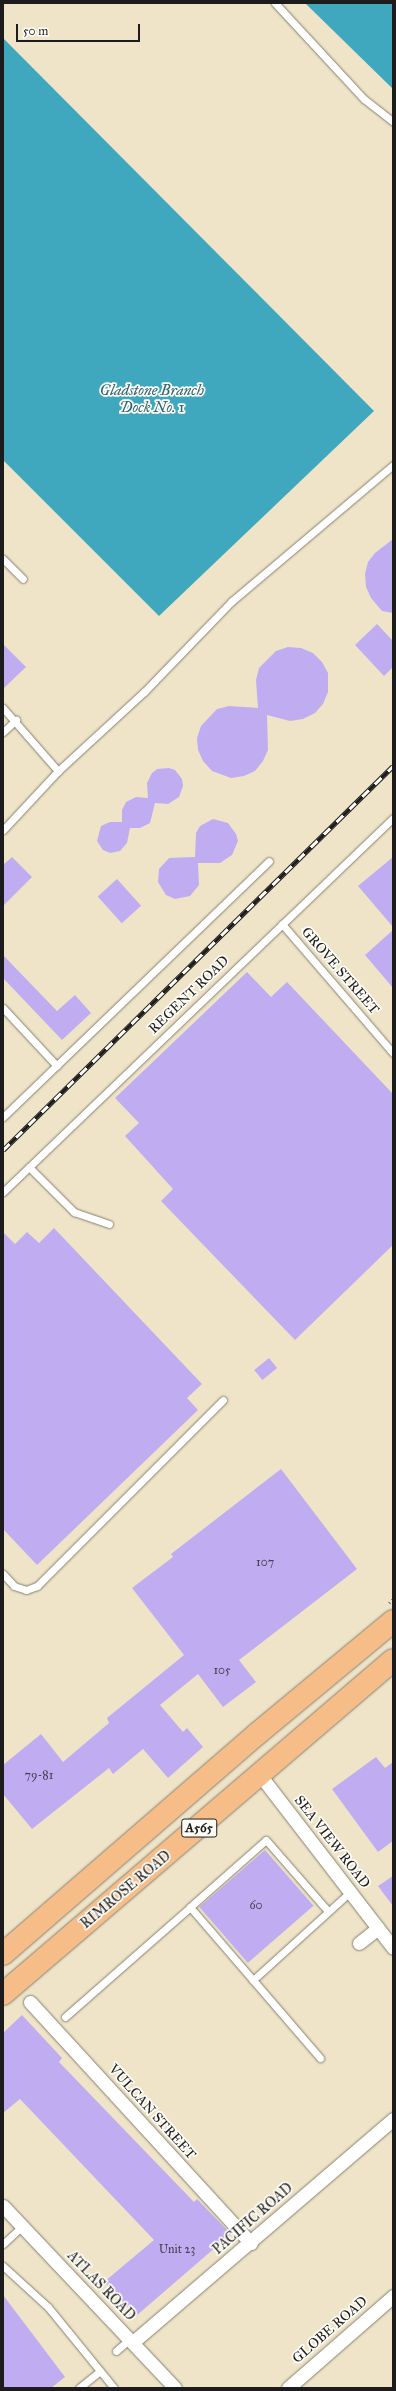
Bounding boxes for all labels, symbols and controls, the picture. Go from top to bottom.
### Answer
scale bar [18,16,142,42]
text: 50 m [23,24,48,38]
water label: Gladstone Branch Dock No. 1 [100,381,204,416]
street label: GROVE STREET [298,924,382,1018]
street label: REGENT ROAD [145,952,233,1038]
house number: 107 [256,1556,274,1570]
house number: 105 [213,1664,231,1678]
house number: 79-81 [25,1769,53,1783]
street label: SEA VIEW ROAD [291,1792,373,1892]
road number: A565 [181,1817,217,1839]
street label: RIMROSE ROAD [78,1848,174,1932]
house number: 60 [249,1899,263,1913]
street label: VULCAN STREET [105,2061,199,2163]
street label: PACIFIC ROAD [210,2180,296,2258]
house number: Unit 23 [159,2243,195,2257]
street label: ATLAS ROAD [64,2248,138,2324]
street label: GLOBE ROAD [289,2293,371,2367]

